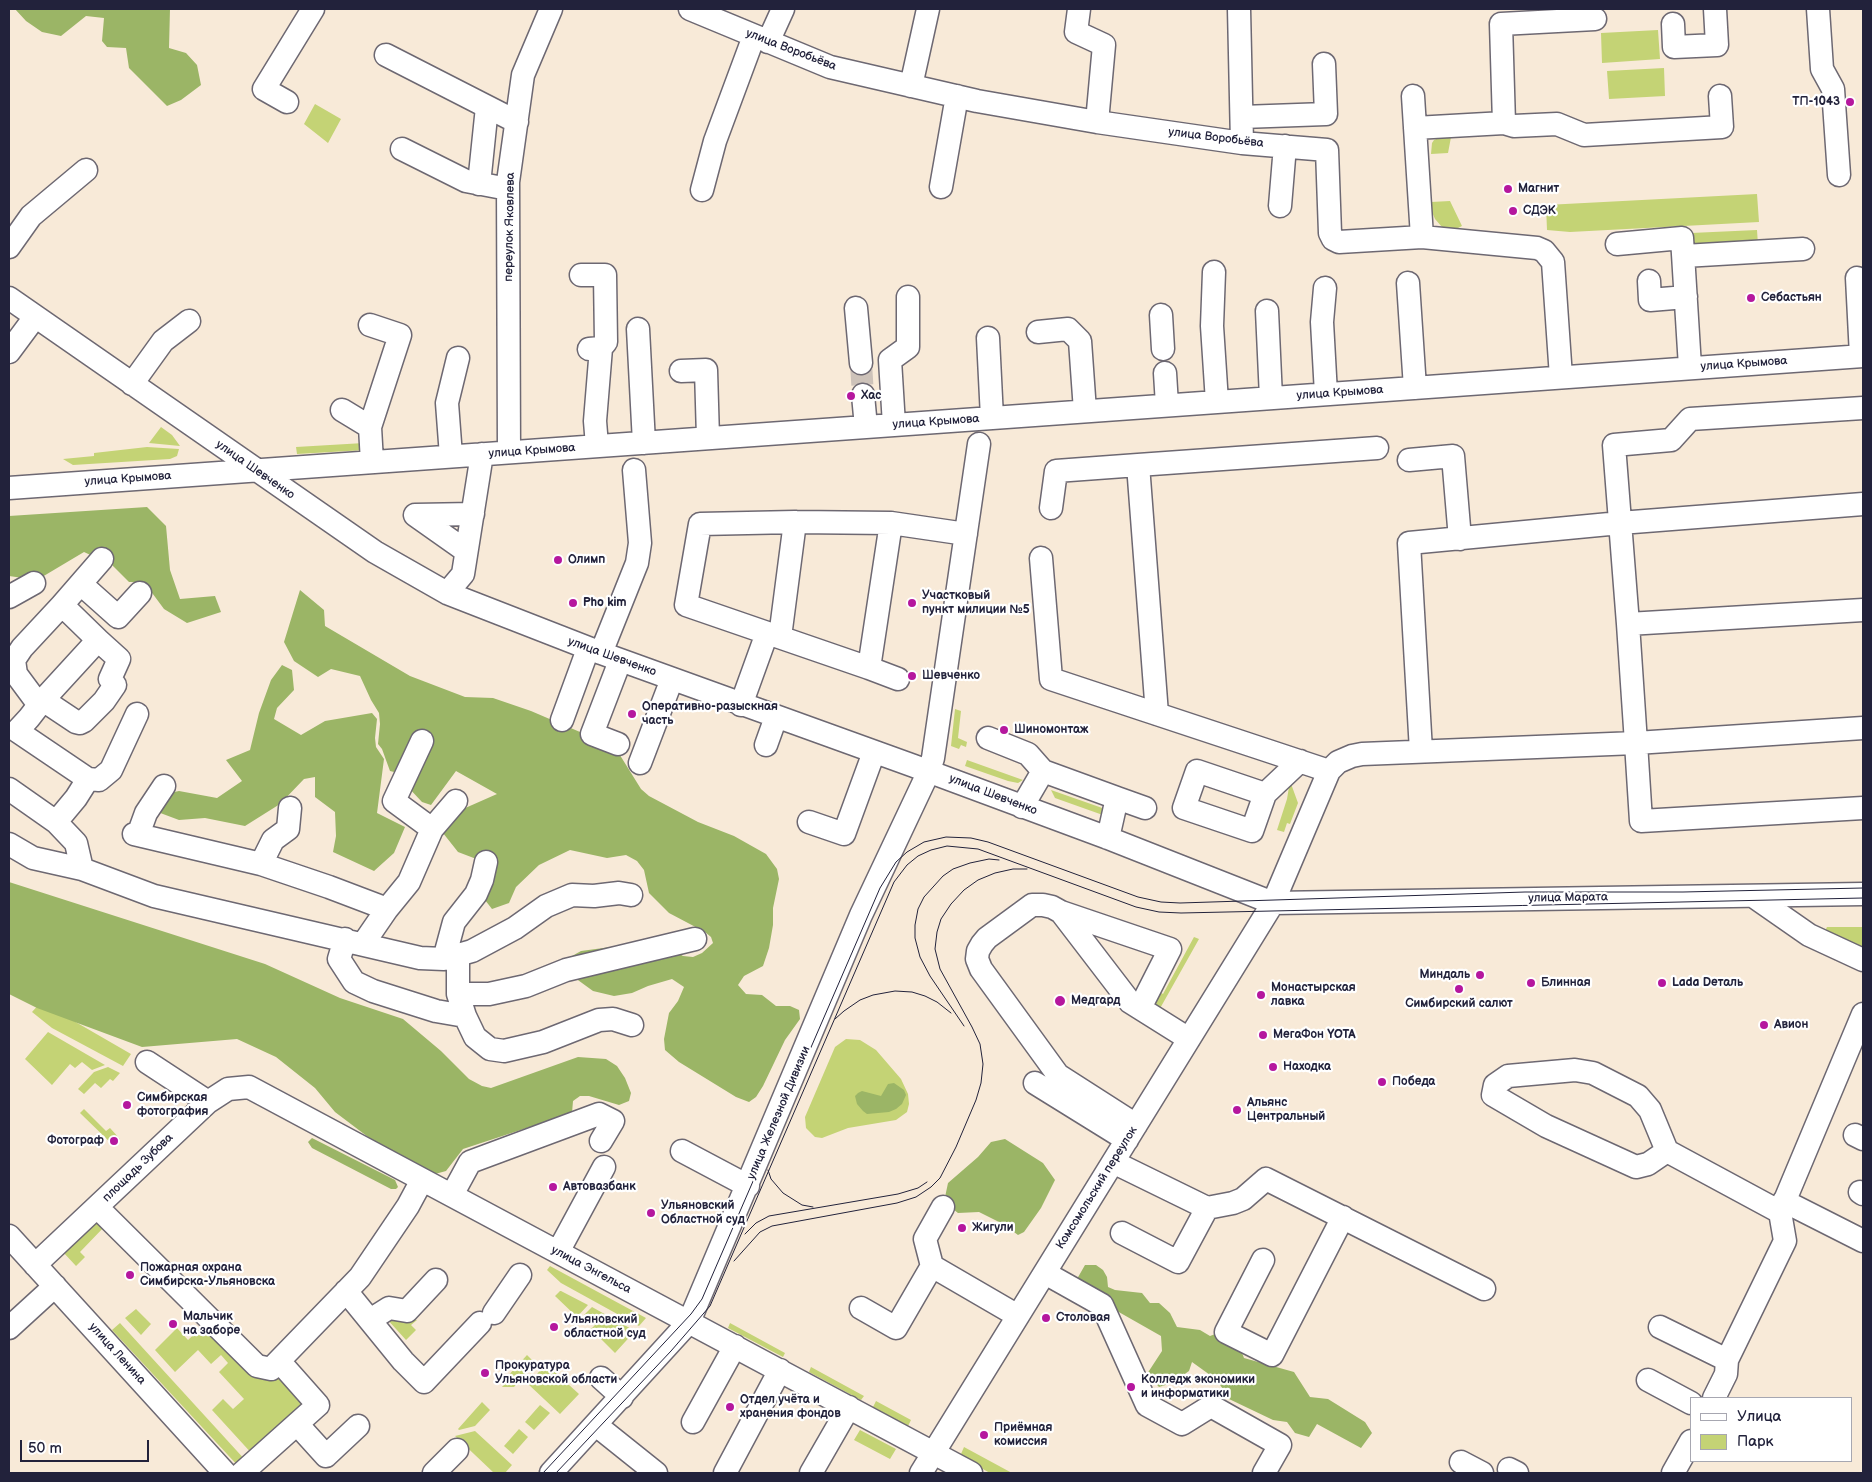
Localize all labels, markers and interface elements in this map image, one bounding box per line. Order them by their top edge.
street label: улица Воробьёва [744,26,838,74]
place label: ТП-1043 [1792,95,1840,109]
marker: ТП-1043 [1844,96,1856,108]
street label: улица Воробьёва [1168,125,1264,151]
street label: переулок Яковлева [502,172,518,282]
place label: Магнит [1518,182,1559,196]
marker: Магнит [1502,183,1514,195]
place label: СДЭК [1523,204,1556,218]
marker: СДЭК [1507,205,1519,217]
place label: Себастьян [1761,291,1822,305]
marker: Себастьян [1745,292,1757,304]
street label: улица Крымова [1700,354,1788,374]
street label: улица Крымова [1296,383,1384,403]
place label: Хас [861,389,881,403]
marker: Хас [845,390,857,402]
street label: улица Крымова [892,412,980,432]
street label: улица Шевченко [213,437,297,503]
street label: улица Крымова [488,441,576,461]
street label: улица Крымова [84,469,172,489]
place label: Олимп [568,553,605,567]
marker: Олимп [552,554,564,566]
place label: Участковый пункт милиции №5 [922,589,1030,617]
place label: Pho kim [583,596,627,610]
marker: Pho kim [567,597,579,609]
marker: Участковый пункт милиции №5 [906,597,918,609]
street label: улица Шевченко [566,634,658,680]
place label: Шевченко [922,669,980,683]
marker: Шевченко [906,670,918,682]
place label: Оперативно-разыскная часть [642,700,778,728]
marker: Оперативно-разыскная часть [626,708,638,720]
place label: Шиномонтаж [1014,723,1088,737]
marker: Шиномонтаж [998,724,1010,736]
street label: улица Шевченко [947,772,1039,818]
street label: улица Марата [1528,890,1608,906]
place label: Миндаль [1419,968,1470,982]
marker: Миндаль [1474,969,1486,981]
place label: Блинная [1541,976,1591,990]
place label: Lada Dеталь [1672,976,1743,990]
marker: Блинная [1525,977,1537,989]
marker: Lada Dеталь [1656,977,1668,989]
place label: Монастырская лавка [1271,981,1356,1009]
marker: Симбирский салют [1453,983,1465,995]
marker: Монастырская лавка [1255,989,1267,1001]
marker: Медгард [1053,994,1067,1008]
place label: Медгард [1071,994,1120,1008]
place label: Симбирский салют [1405,997,1513,1011]
place label: Авион [1774,1018,1808,1032]
marker: Авион [1758,1019,1770,1031]
place label: МегаФон YOTA [1273,1028,1355,1042]
marker: МегаФон YOTA [1257,1029,1269,1041]
street label: улица Железной Дивизии [744,1044,814,1182]
place label: Находка [1283,1060,1331,1074]
marker: Находка [1267,1061,1279,1073]
place label: Победа [1392,1075,1435,1089]
marker: Победа [1376,1076,1388,1088]
place label: Симбирская фотография [137,1091,208,1119]
place label: Альянс Центральный [1247,1096,1325,1124]
marker: Симбирская фотография [121,1099,133,1111]
marker: Альянс Центральный [1231,1104,1243,1116]
street label: Комсомольский переулок [1053,1124,1141,1252]
street label: площадь Зубова [100,1131,176,1205]
place label: Фотограф [47,1134,104,1148]
marker: Фотограф [108,1135,120,1147]
place label: Автовазбанк [563,1180,636,1194]
marker: Автовазбанк [547,1181,559,1193]
place label: Ульяновский Областной суд [661,1199,745,1227]
marker: Ульяновский Областной суд [645,1207,657,1219]
place label: Жигули [972,1221,1013,1235]
marker: Жигули [956,1222,968,1234]
street label: улица Энгельса [549,1243,633,1297]
place label: Пожарная охрана Симбирска-Ульяновска [140,1261,275,1289]
marker: Пожарная охрана Симбирска-Ульяновска [124,1269,136,1281]
place label: Мальчик на заборе [183,1310,240,1338]
place label: Столовая [1056,1311,1110,1325]
marker: Столовая [1040,1312,1052,1324]
place label: Ульяновский областной суд [564,1313,646,1341]
marker: Мальчик на заборе [167,1318,179,1330]
street label: улица Ленина [86,1320,148,1388]
marker: Ульяновский областной суд [548,1321,560,1333]
place label: Прокуратура Ульяновской области [495,1359,617,1387]
marker: Прокуратура Ульяновской области [479,1367,491,1379]
place label: Колледж экономики и информатики [1141,1373,1255,1401]
marker: Колледж экономики и информатики [1125,1381,1137,1393]
place label: Отдел учёта и хранения фондов [740,1393,841,1421]
legend [1690,1397,1852,1462]
marker: Отдел учёта и хранения фондов [724,1401,736,1413]
text: Улица [1737,1407,1781,1426]
place label: Приёмная комиссия [994,1421,1052,1449]
marker: Приёмная комиссия [978,1429,990,1441]
scale bar [22,1430,151,1462]
text: Парк [1737,1432,1774,1451]
text: 50 m [28,1439,62,1458]

